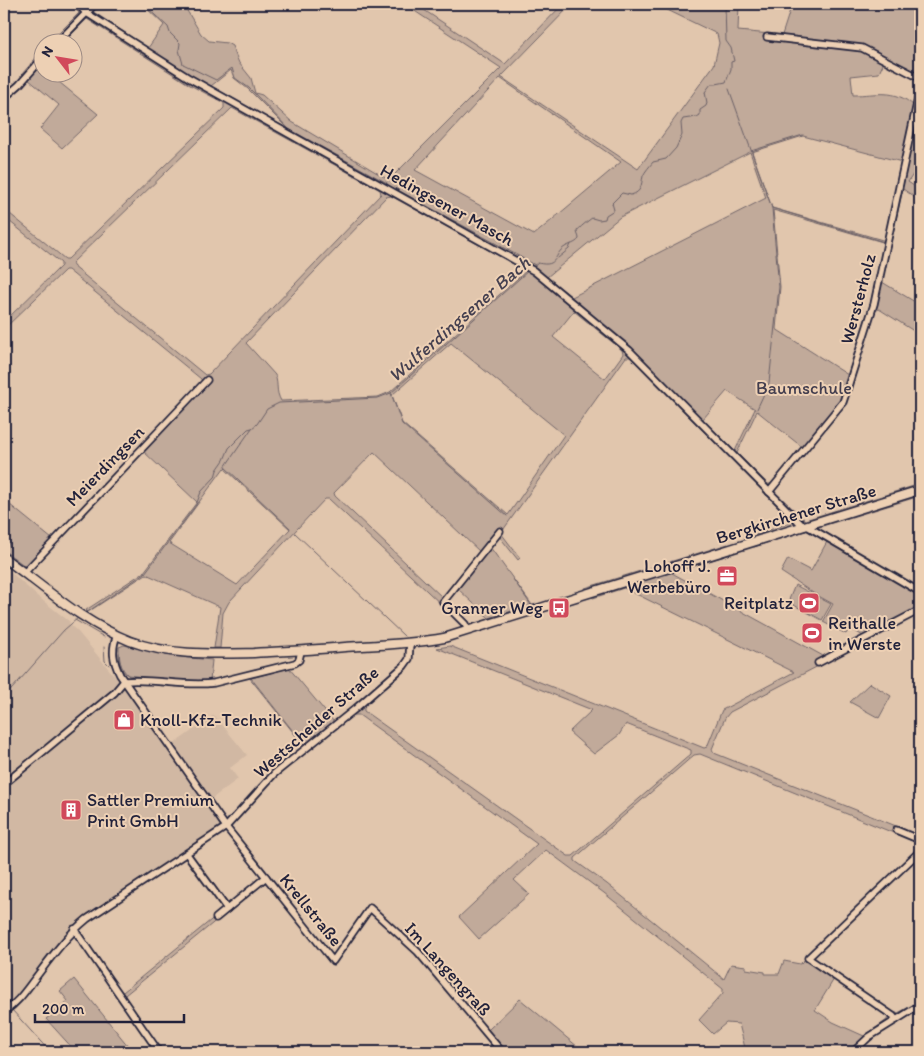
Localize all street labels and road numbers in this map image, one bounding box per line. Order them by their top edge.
street label: Hedingsener Masch [376,159,518,251]
street label: Wersterholz [835,251,881,347]
street label: Meierdingsen [61,421,149,511]
street label: Bergkirchener Straße [713,479,879,549]
street label: Westscheider Straße [249,662,383,782]
street label: Krellstraße [275,869,347,951]
street label: Im Langengraß [400,918,496,1020]

